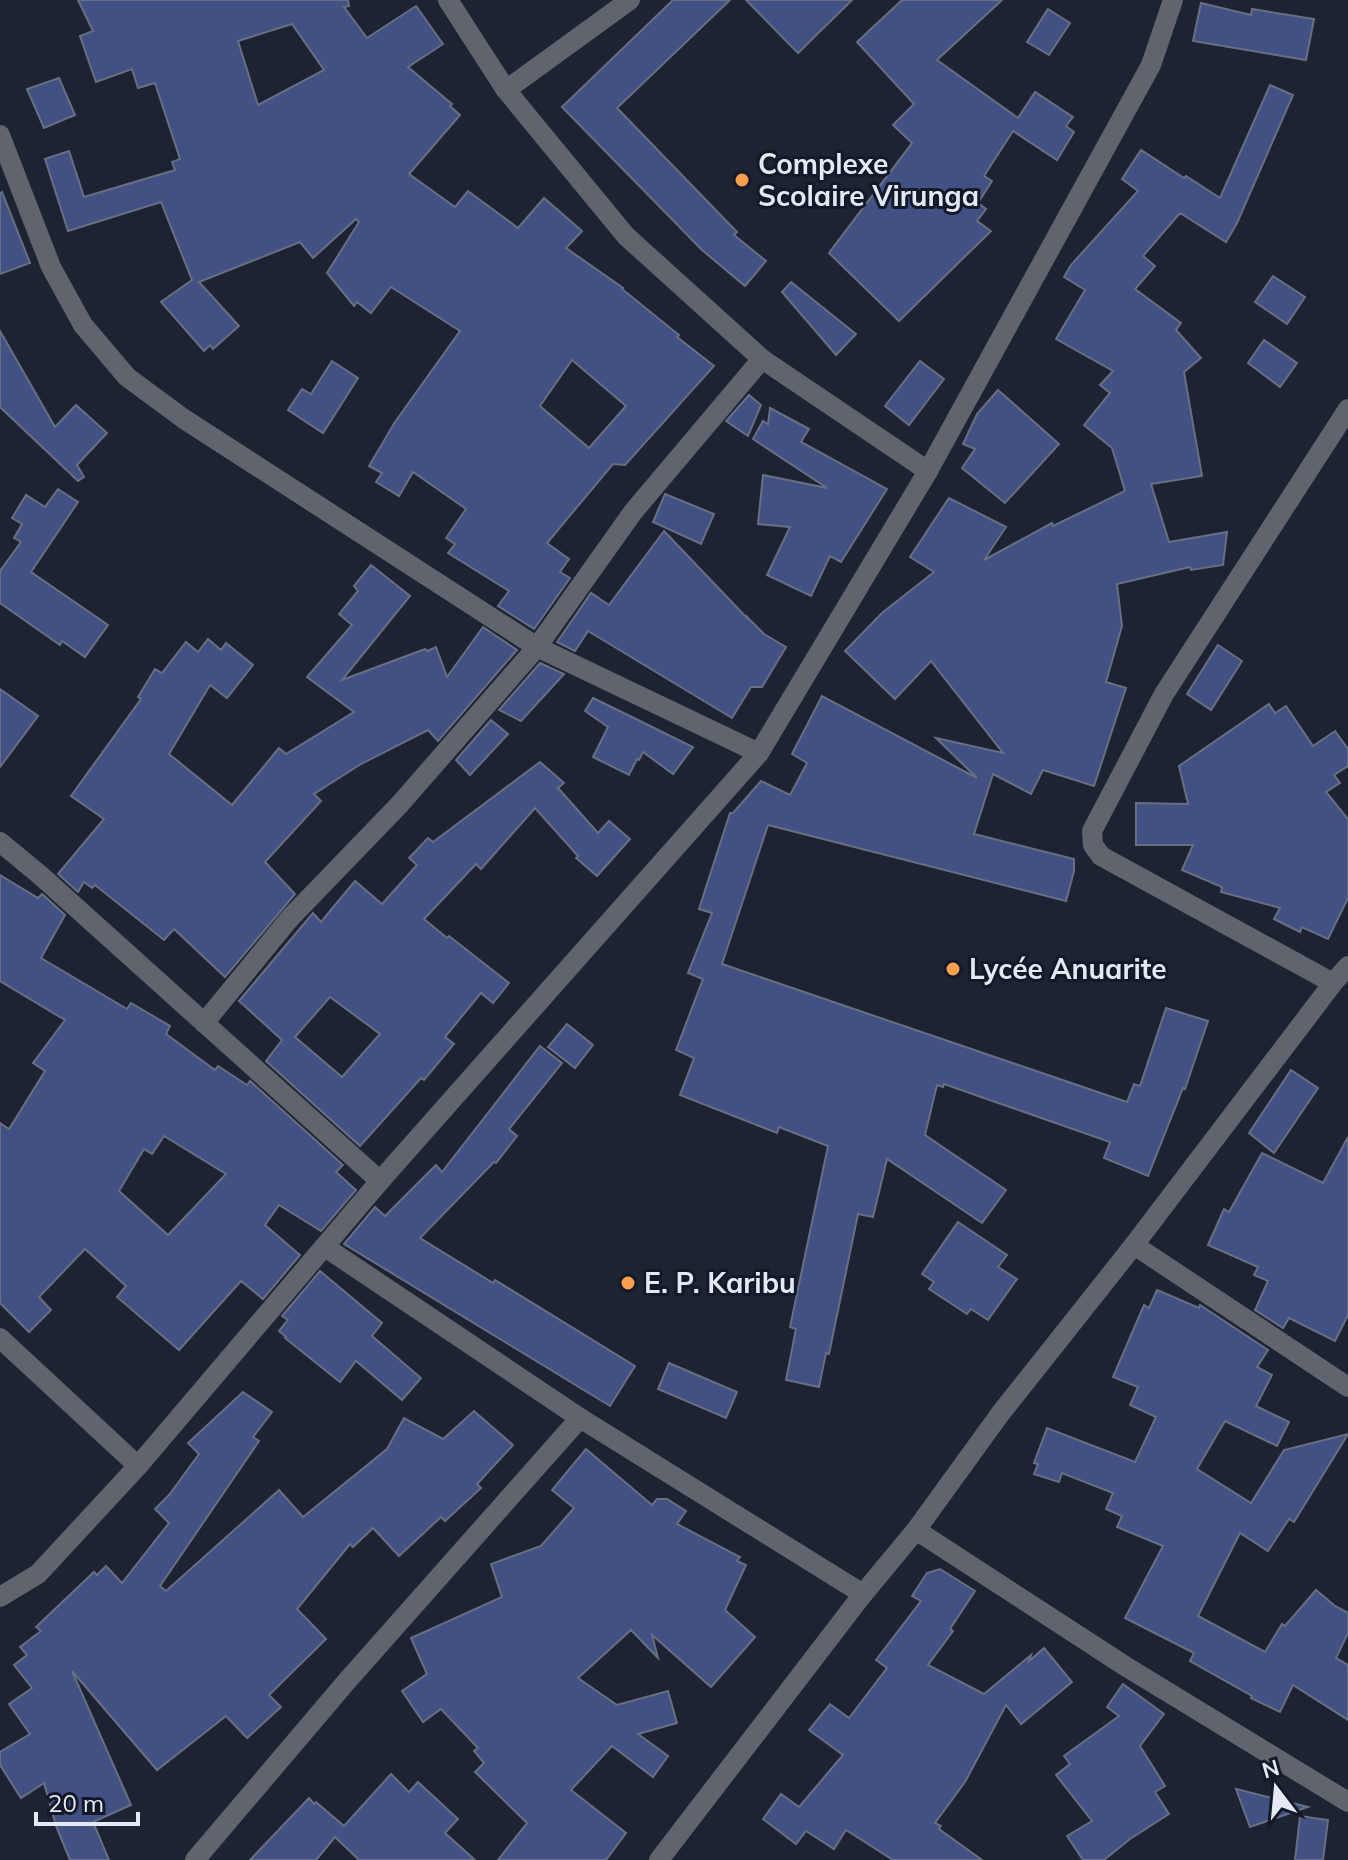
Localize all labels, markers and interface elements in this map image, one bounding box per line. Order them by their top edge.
place label: Complexe Scolaire Virunga [758,146,979,213]
marker: Complexe Scolaire Virunga [733,171,751,189]
place label: Lycée Anuarite [969,951,1167,986]
marker: Lycée Anuarite [944,960,962,978]
place label: E. P. Karibu [644,1265,796,1300]
marker: E. P. Karibu [619,1274,637,1292]
north arrow [1236,1748,1316,1828]
text: N [1259,1753,1282,1785]
scale bar [36,1776,138,1826]
text: 20 m [48,1788,104,1818]

